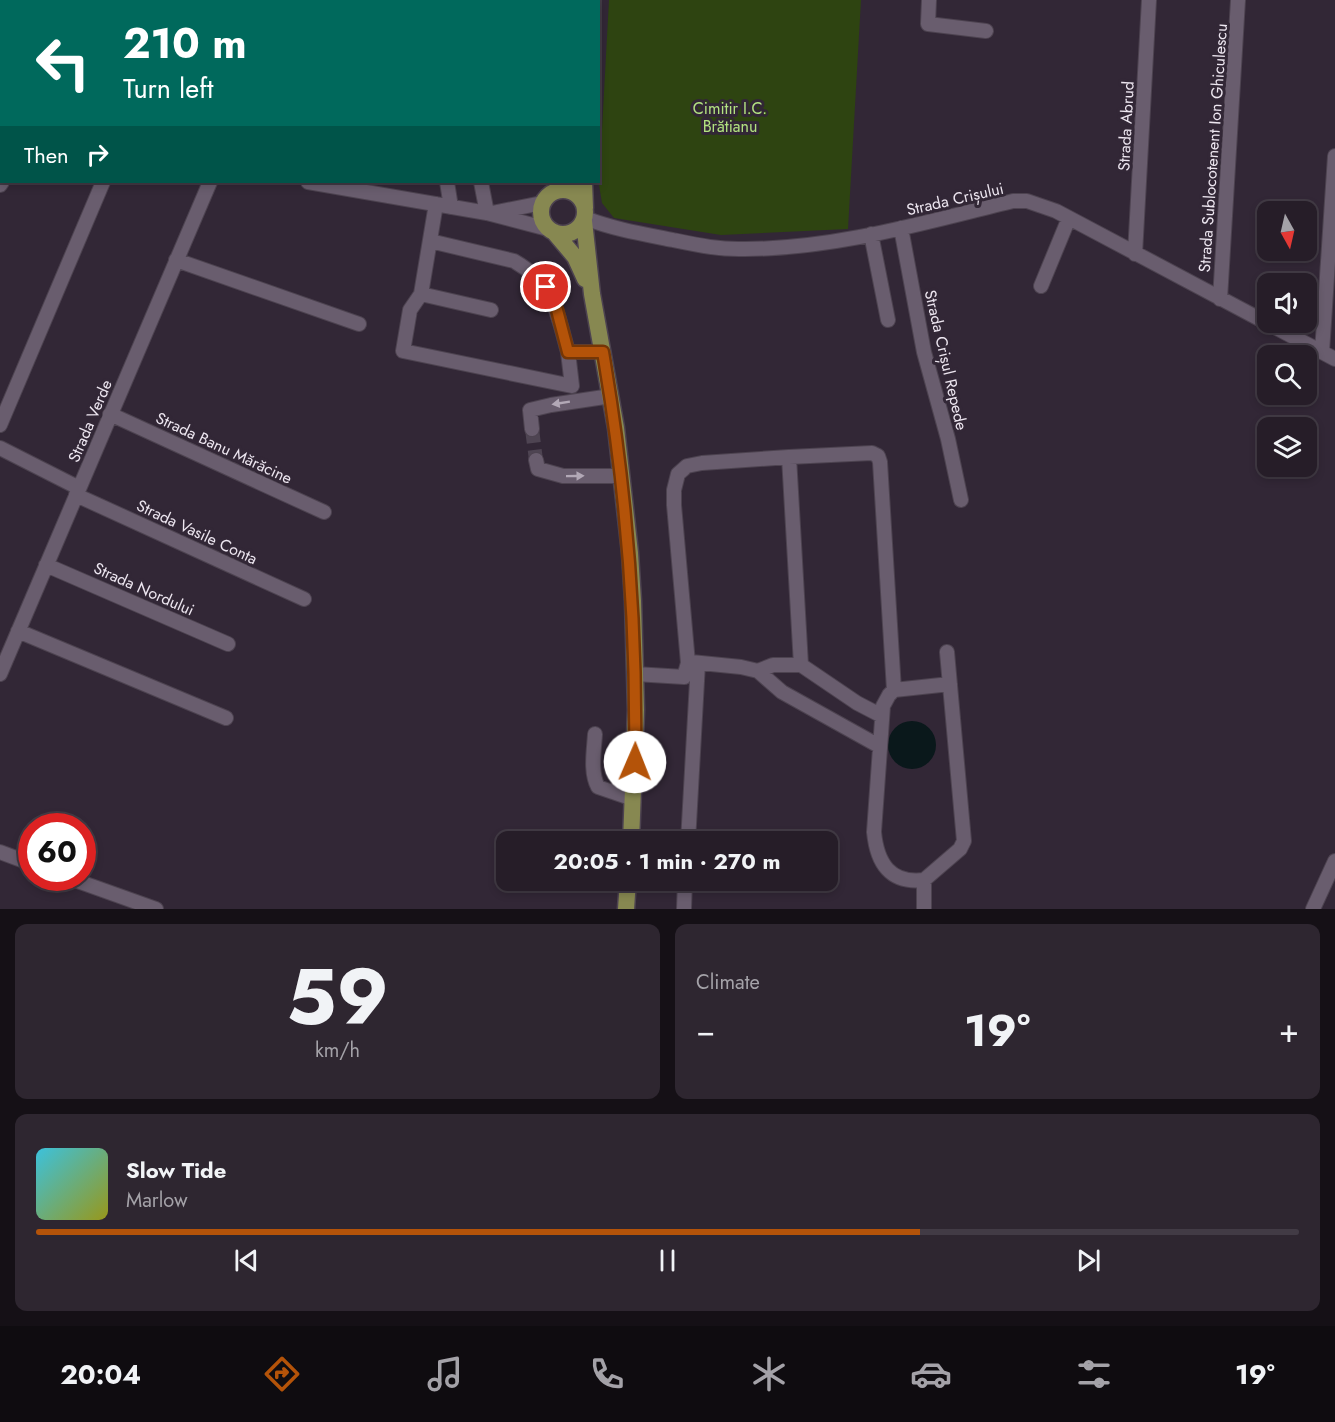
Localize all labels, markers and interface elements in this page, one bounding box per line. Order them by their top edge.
text: 210 m [123,13,247,74]
street label: Strada Sublocotenent Ion Ghiculescu [1193,23,1233,273]
icon: left [24,24,102,102]
text: Turn left [123,69,213,108]
street label: Strada Abrud [1112,80,1140,172]
park label: Cimitir I.C. Brătianu [693,97,767,138]
icon: right [81,138,114,171]
text: Then [24,139,69,171]
street label: Strada Crișului [904,177,1006,221]
north arrow [1257,201,1317,261]
map controls [1257,201,1317,477]
pin [520,261,571,312]
icon: arrive [529,270,562,303]
button: sound [1257,273,1317,333]
street label: Strada Crișul Repede [919,288,973,432]
button: search [1257,345,1317,405]
street label: Strada Verde [62,376,118,466]
one-way arrow [551,399,570,408]
street label: Strada Banu Mărăcine [152,406,296,490]
button: layers [1257,417,1317,477]
one-way arrow [565,471,584,481]
street label: Strada Vasile Conta [133,494,261,570]
street label: Strada Nordului [90,557,198,621]
position arrow [603,730,667,794]
speed limit sign: 60 [18,813,96,891]
text: 20:05 · 1 min · 270 m [554,845,780,877]
text: 59 [286,941,389,1053]
text: Climate [696,968,760,997]
text: 19° [964,998,1030,1063]
text: − [696,1007,715,1054]
text: + [1279,1007,1299,1054]
text: km/h [315,1036,360,1065]
text: Slow Tide [126,1154,226,1186]
text: Marlow [126,1186,188,1215]
icon: previous [230,1244,263,1277]
icon: pause [651,1244,684,1277]
icon: next [1072,1244,1105,1277]
icon: directions [261,1353,303,1395]
icon: music [424,1353,466,1395]
icon: phone [586,1353,628,1395]
icon: climate [748,1353,790,1395]
icon: car [910,1353,952,1395]
icon: filters [1073,1353,1115,1395]
text: 20:04 [60,1355,141,1394]
text: 19° [1235,1355,1275,1394]

